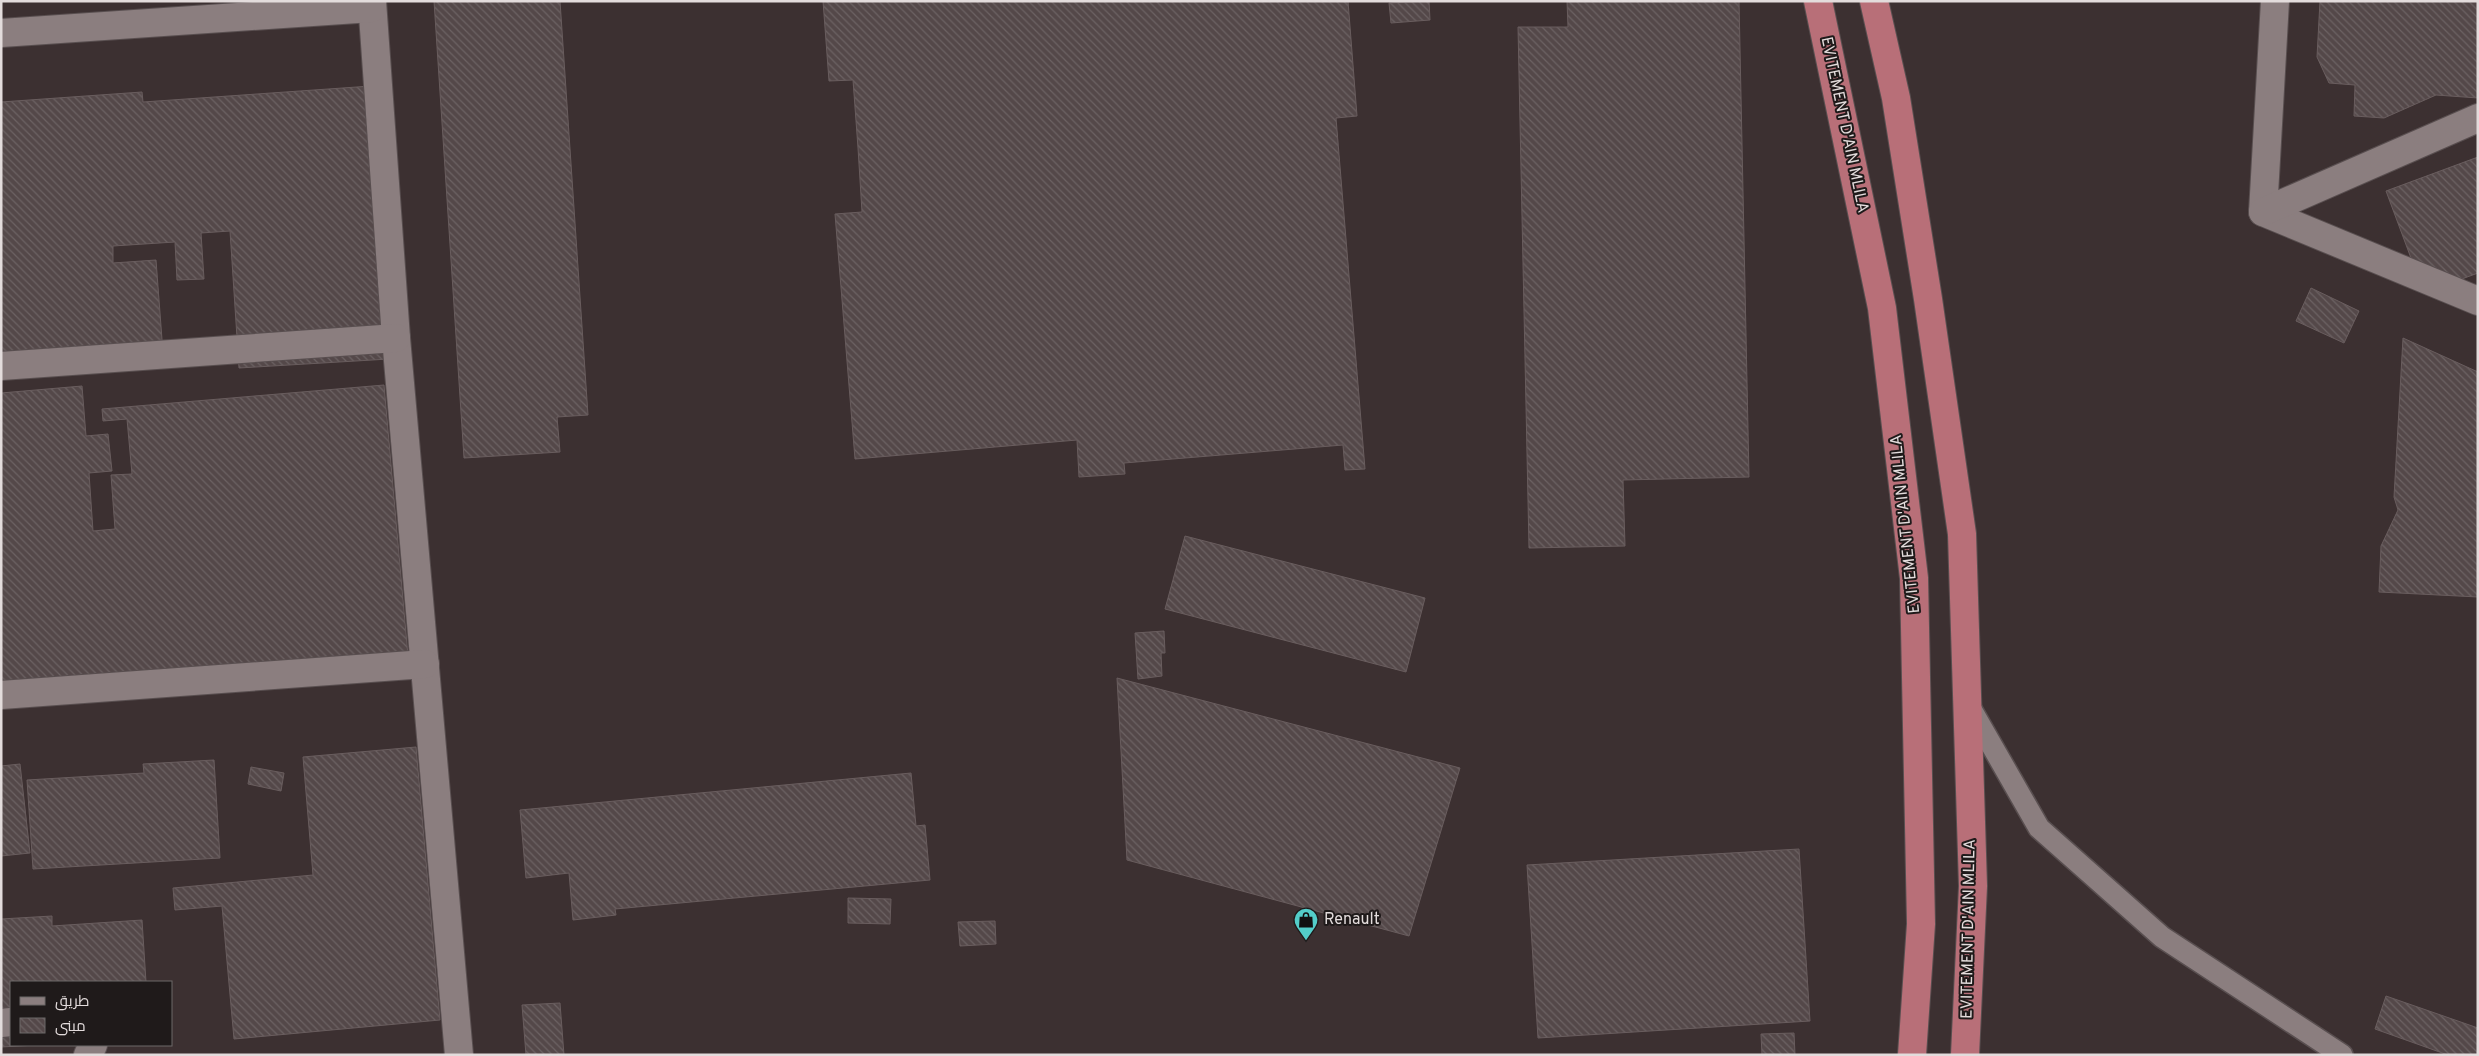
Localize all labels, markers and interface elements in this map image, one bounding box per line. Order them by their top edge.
street label: EVITEMENT D'AIN MLILA [1816,35,1872,215]
street label: EVITEMENT D'AIN MLILA [1887,433,1925,614]
street label: EVITEMENT D'AIN MLILA [1957,839,1981,1019]
shop icon: Renault [1293,907,1319,941]
place label: Renault [1324,910,1380,930]
legend [10,981,172,1046]
text: طريق [55,993,89,1012]
text: مبنى [55,1018,86,1037]

